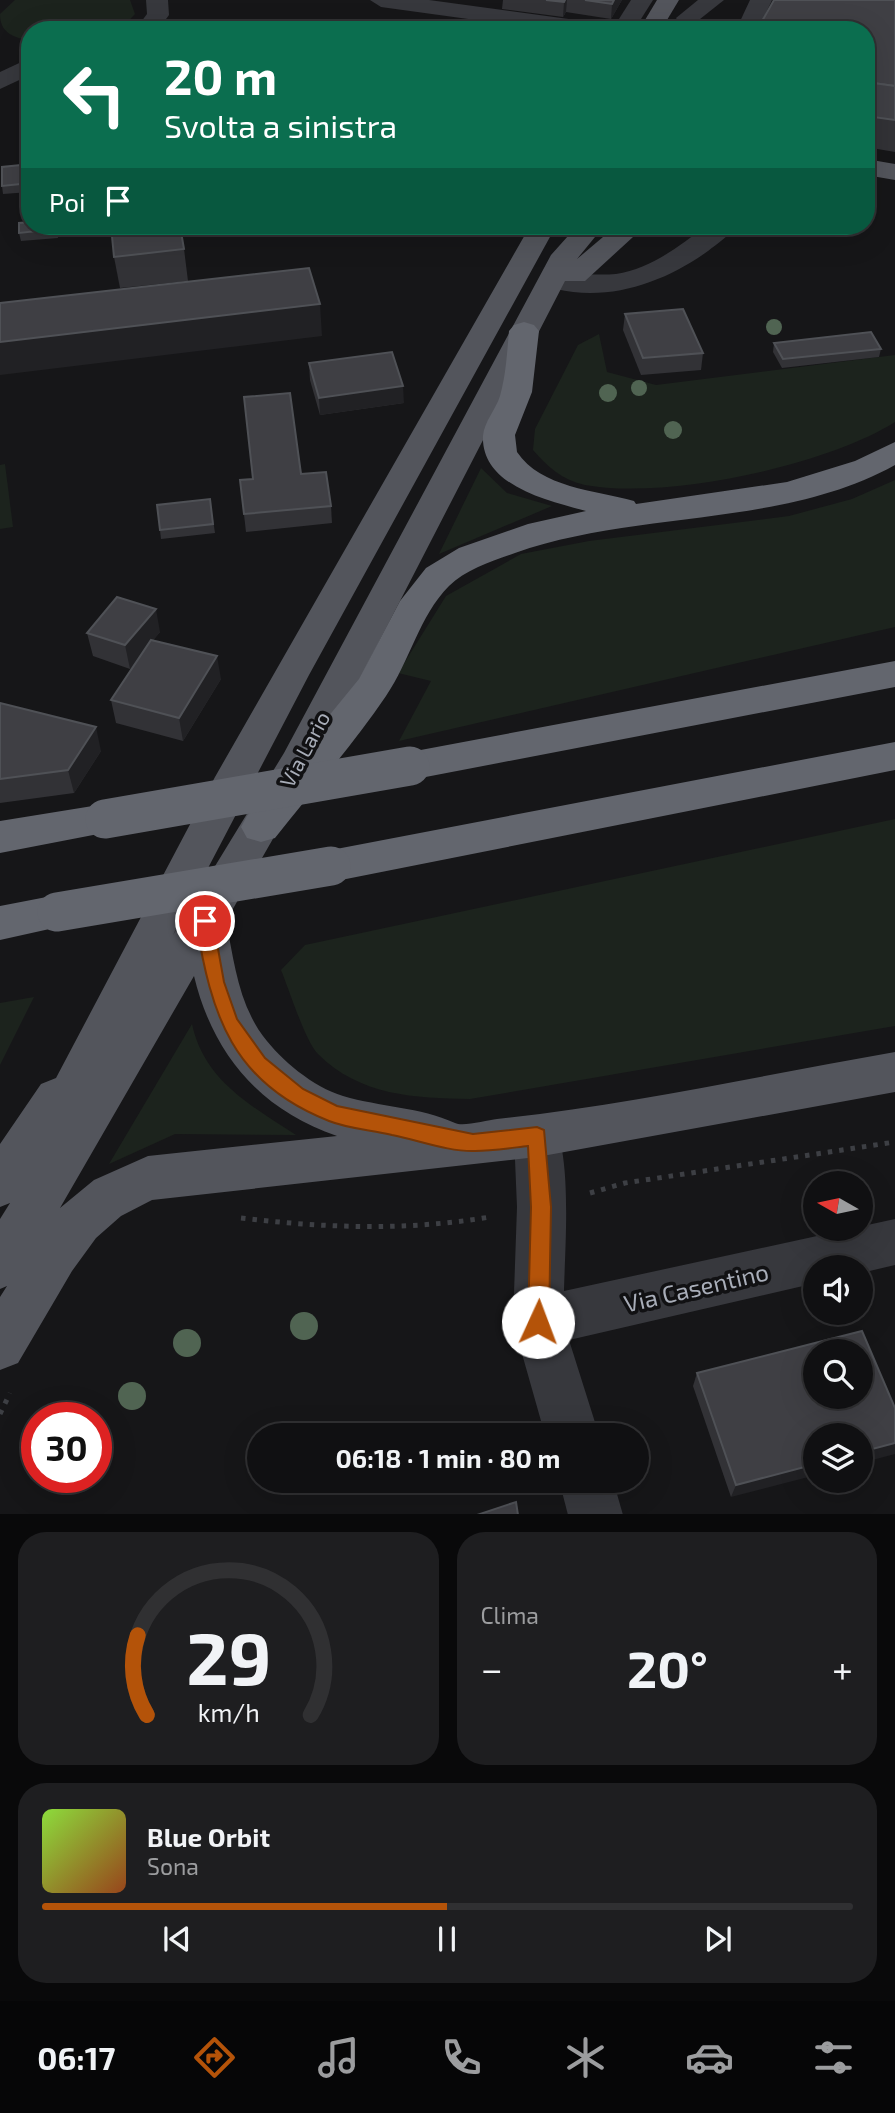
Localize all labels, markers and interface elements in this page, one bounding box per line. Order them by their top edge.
text: 20 m [164,46,277,105]
icon: left [49,49,140,140]
text: Svolta a sinistra [164,106,397,144]
icon: arrive [99,182,137,220]
text: Poi [49,186,85,217]
street label: Via Lario [274,707,334,791]
pin [175,891,235,951]
icon: arrive [186,902,224,940]
north arrow [803,1171,873,1241]
map controls [803,1171,873,1493]
button: sound [803,1255,873,1325]
street label: Via Casentino [621,1256,771,1318]
position arrow [501,1285,575,1359]
button: search [803,1339,873,1409]
speed limit sign: 30 [21,1402,112,1493]
button: layers [803,1423,873,1493]
text: 06:18 · 1 min · 80 m [335,1442,561,1473]
text: Clima [481,1601,539,1629]
text: 29 [186,1612,271,1700]
text: 20° [627,1636,708,1698]
text: − [481,1645,503,1691]
text: + [832,1645,853,1691]
text: km/h [197,1696,259,1726]
text: Blue Orbit [147,1821,270,1852]
text: Sona [147,1852,199,1880]
icon: previous [158,1920,196,1958]
icon: pause [428,1920,466,1958]
icon: next [699,1920,737,1958]
icon: directions [190,2033,239,2082]
icon: music [314,2033,363,2082]
icon: phone [437,2033,486,2082]
icon: climate [561,2033,610,2082]
icon: car [685,2033,734,2082]
icon: filters [809,2033,858,2082]
text: 06:17 [37,2038,115,2076]

